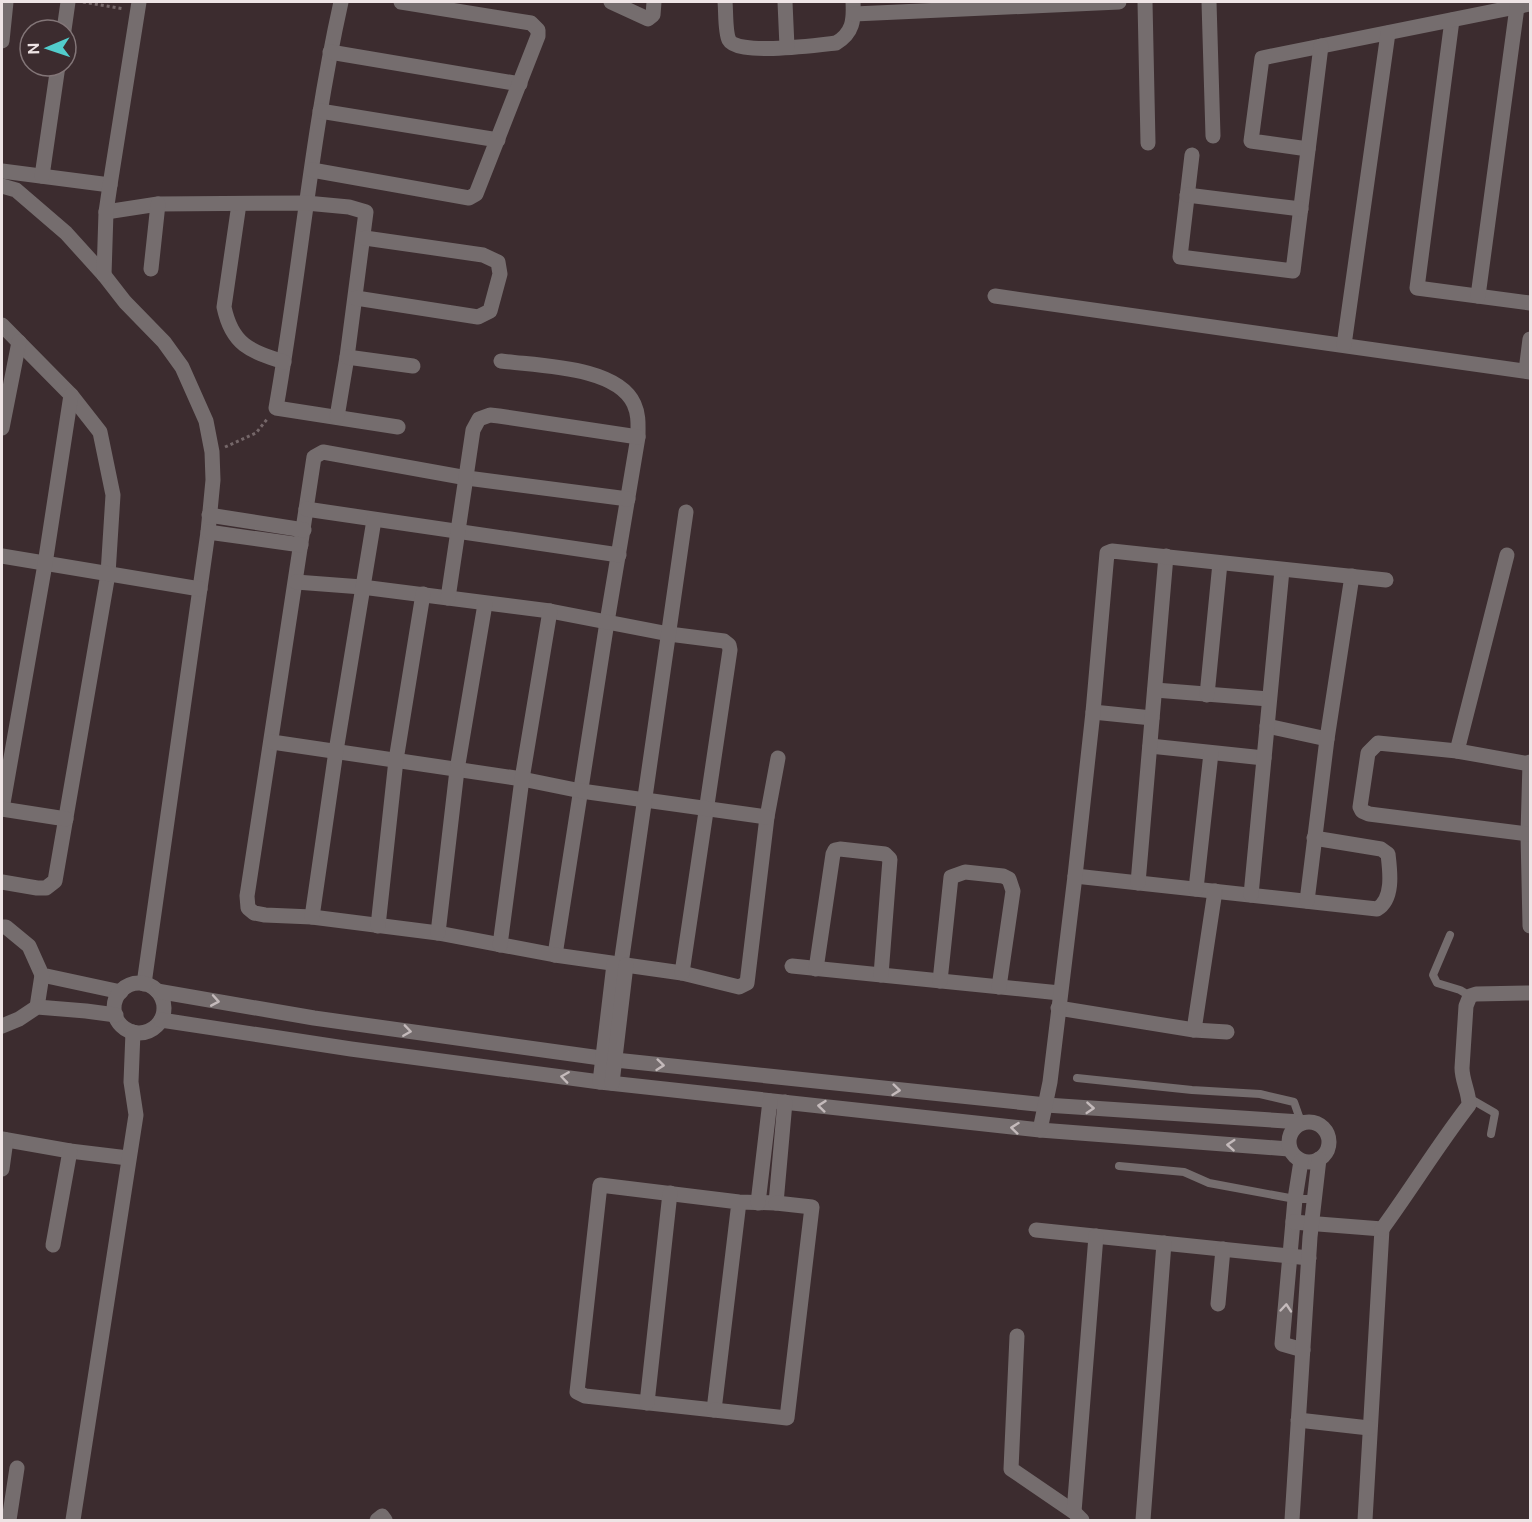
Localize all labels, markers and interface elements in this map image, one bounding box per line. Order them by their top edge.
north arrow [18,18,78,78]
text: N [23,42,44,55]
one-way arrow [209,994,219,1007]
one-way arrow [403,1024,412,1036]
one-way arrow [655,1058,665,1070]
one-way arrow [561,1072,570,1084]
one-way arrow [891,1083,900,1095]
one-way arrow [817,1100,826,1113]
one-way arrow [1085,1102,1094,1115]
one-way arrow [1011,1122,1020,1135]
one-way arrow [1226,1138,1235,1151]
one-way arrow [1279,1303,1292,1312]

